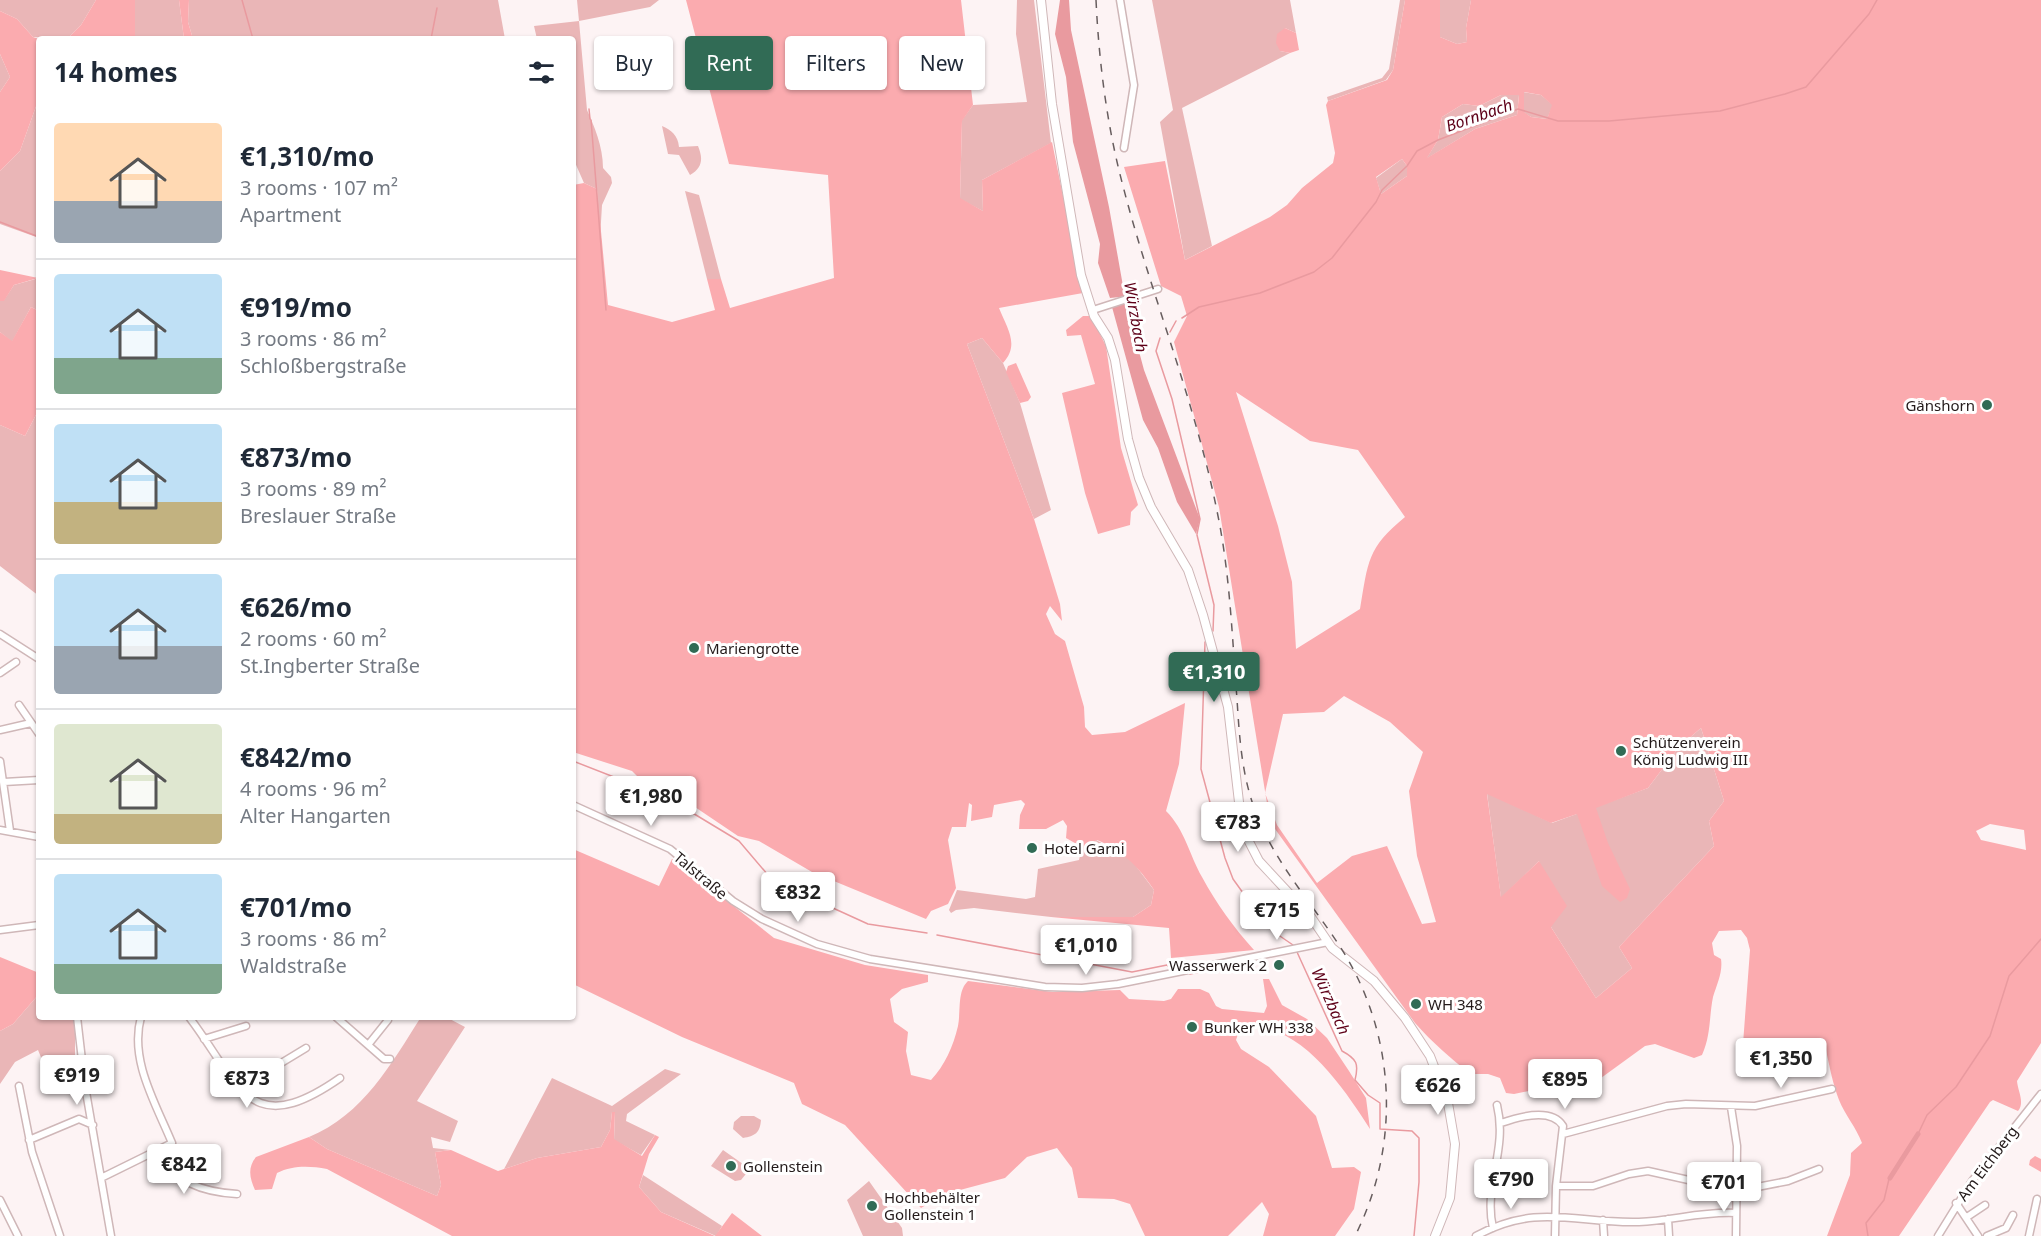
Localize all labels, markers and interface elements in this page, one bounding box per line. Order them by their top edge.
chip: Buy [594,36,673,90]
chip: Rent [685,36,773,90]
chip: Filters [785,36,887,90]
chip: New [899,36,985,90]
text: 14 homes [54,54,178,90]
icon: filters [525,56,558,89]
water label: Bornbach [1443,93,1515,137]
text: €1,310/mo [240,138,374,174]
icon: home [102,147,174,219]
text: 3 rooms · 107 m² [240,174,398,201]
text: Apartment [240,201,341,228]
water label: Würzbach [1119,280,1153,354]
text: €919/mo [240,289,352,325]
icon: home [102,298,174,370]
text: 3 rooms · 86 m² [240,325,387,352]
text: Schloßbergstraße [240,352,407,379]
place label: Gänshorn [1905,395,1975,415]
marker: Gänshorn [1980,398,1994,412]
text: €873/mo [240,439,352,475]
icon: home [102,448,174,520]
text: 3 rooms · 89 m² [240,475,387,502]
text: Breslauer Straße [240,502,396,529]
text: €626/mo [240,589,352,625]
icon: home [102,598,174,670]
text: 2 rooms · 60 m² [240,625,387,652]
place label: Mariengrotte [706,638,799,658]
marker: Mariengrotte [687,641,701,655]
text: St.Ingberter Straße [240,652,420,679]
pin: €1,310 [1165,652,1263,703]
text: €1,310 [1183,658,1245,685]
place label: Schützenverein König Ludwig III [1633,732,1748,769]
text: €842/mo [240,739,352,775]
marker: Schützenverein König Ludwig III [1614,744,1628,758]
icon: home [102,748,174,820]
text: 4 rooms · 96 m² [240,775,387,802]
pin: €1,980 [602,776,700,827]
text: €1,980 [620,782,682,809]
text: Alter Hangarten [240,802,391,829]
pin: €783 [1202,802,1274,853]
text: €783 [1215,808,1261,835]
place label: Hotel Garni [1044,838,1125,858]
marker: Hotel Garni [1025,841,1039,855]
street label: Talstraße [670,847,732,903]
pin: €832 [762,872,834,923]
text: €832 [775,878,821,905]
text: €701/mo [240,889,352,925]
pin: €715 [1241,890,1313,941]
text: €715 [1254,896,1300,923]
icon: home [102,898,174,970]
text: 3 rooms · 86 m² [240,925,387,952]
pin: €1,010 [1037,925,1135,976]
text: €1,010 [1055,931,1117,958]
text: Waldstraße [240,952,347,979]
place label: Wasserwerk 2 [1169,955,1267,975]
marker: Wasserwerk 2 [1272,958,1286,972]
water label: Würzbach [1306,964,1356,1038]
place label: WH 348 [1428,994,1483,1014]
marker: WH 348 [1409,997,1423,1011]
place label: Bunker WH 338 [1204,1017,1314,1037]
marker: Bunker WH 338 [1185,1020,1199,1034]
pin: €1,350 [1732,1038,1830,1089]
text: €1,350 [1750,1044,1812,1071]
pin: €919 [41,1055,113,1106]
pin: €873 [211,1058,283,1109]
pin: €895 [1529,1059,1601,1110]
text: €919 [54,1061,100,1088]
text: €873 [224,1064,270,1091]
pin: €626 [1402,1065,1474,1116]
text: €895 [1542,1065,1588,1092]
text: €626 [1415,1071,1461,1098]
street label: Am Eichberg [1952,1121,2022,1205]
pin: €842 [148,1144,220,1195]
text: €842 [161,1150,207,1177]
place label: Gollenstein [743,1156,823,1176]
marker: Gollenstein [724,1159,738,1173]
pin: €790 [1475,1159,1547,1210]
pin: €701 [1688,1162,1760,1213]
text: €790 [1488,1165,1534,1192]
text: €701 [1701,1168,1747,1195]
place label: Hochbehälter Gollenstein 1 [884,1187,980,1224]
marker: Hochbehälter Gollenstein 1 [865,1199,879,1213]

